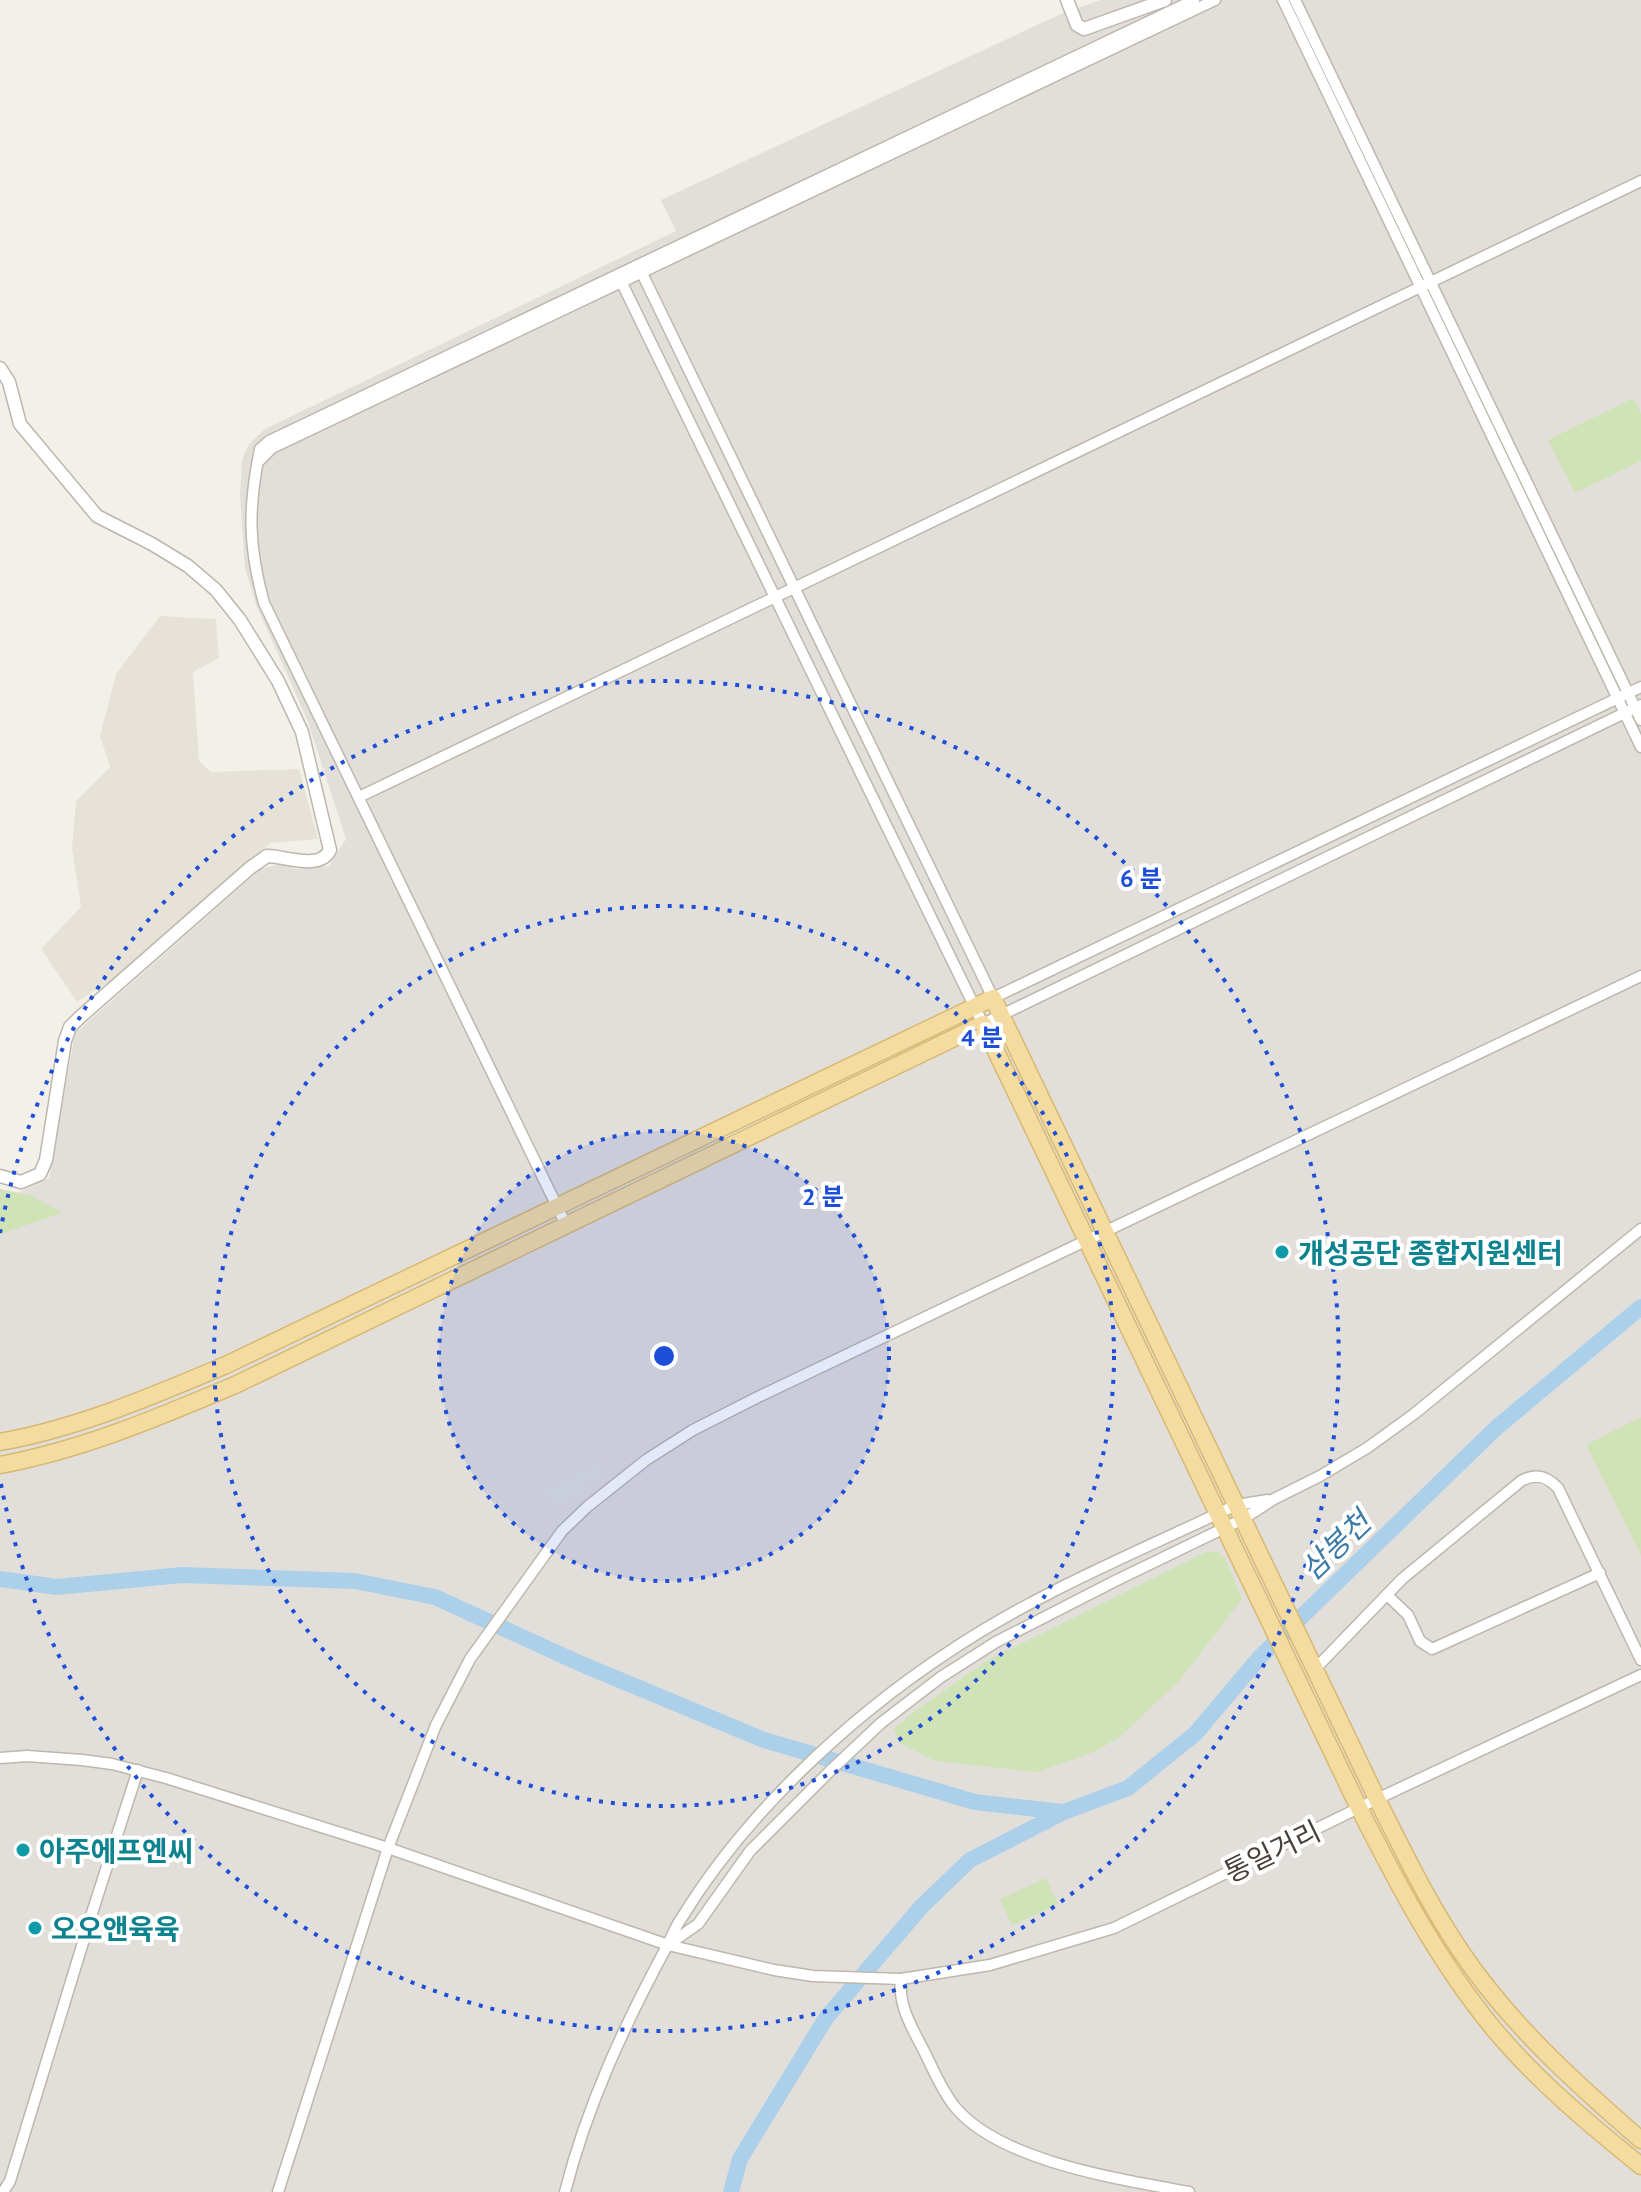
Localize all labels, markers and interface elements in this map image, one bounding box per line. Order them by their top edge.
text: 6 분 [1120,863,1162,894]
text: 4 분 [961,1022,1003,1053]
text: 2 분 [802,1181,844,1212]
place label: 개성공단 종합지원센터 [1298,1234,1563,1271]
marker: 개성공단 종합지원센터 [1273,1243,1291,1261]
centre of rings [650,1342,678,1370]
water label: 삼봉천 [1292,1500,1381,1588]
street label: 통일거리 [1218,1812,1326,1890]
place label: 아주에프엔씨 [39,1832,194,1869]
marker: 아주에프엔씨 [14,1841,32,1859]
place label: 오오앤육육 [51,1910,180,1947]
marker: 오오앤육육 [26,1919,44,1937]

